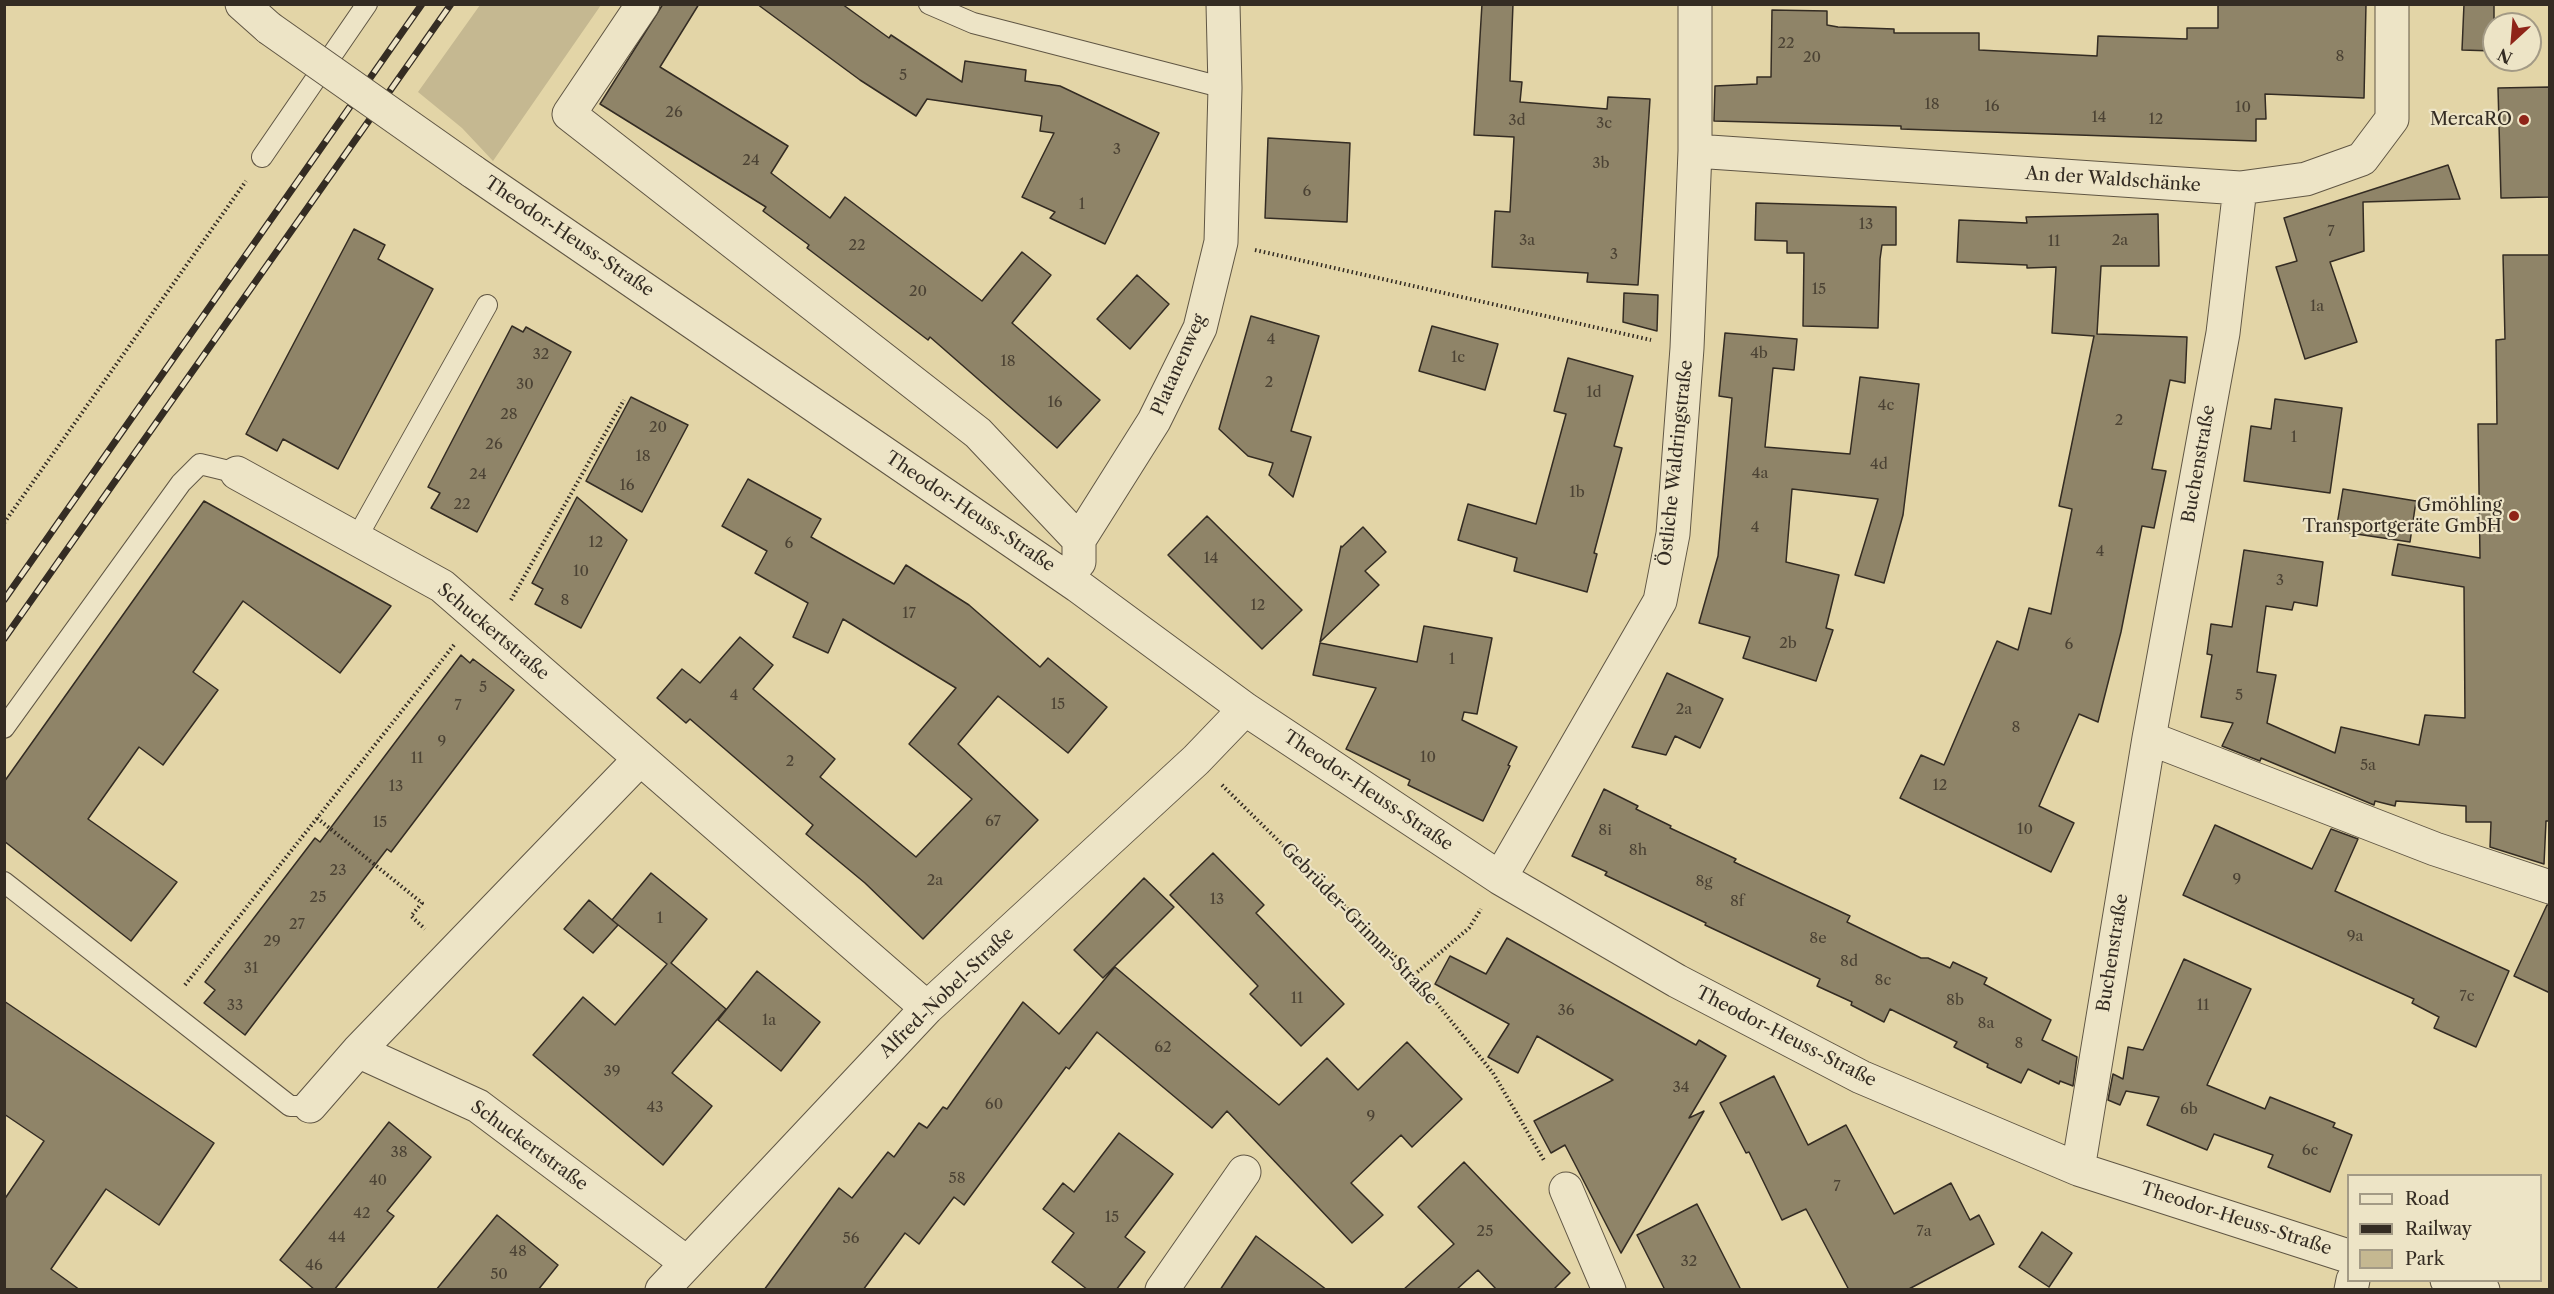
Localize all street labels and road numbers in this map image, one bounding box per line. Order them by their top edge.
street label: An der Waldschänke [2025,163,2201,197]
street label: Theodor-Heuss-Straße [480,172,658,302]
street label: Platanenweg [1147,311,1211,419]
street label: Östliche Waldringstraße [1654,359,1698,567]
street label: Buchenstraße [2178,403,2220,525]
street label: Theodor-Heuss-Straße [881,447,1059,577]
street label: Schuckertstraße [433,579,553,685]
street label: Theodor-Heuss-Straße [1279,726,1457,856]
street label: Gebrüder-Grimm-Straße [1276,839,1442,1009]
street label: Buchenstraße [2093,892,2133,1014]
street label: Alfred-Nobel-Straße [875,923,1019,1063]
street label: Theodor-Heuss-Straße [1692,982,1880,1092]
street label: Schuckertstraße [466,1096,592,1196]
street label: Theodor-Heuss-Straße [2138,1178,2334,1260]

